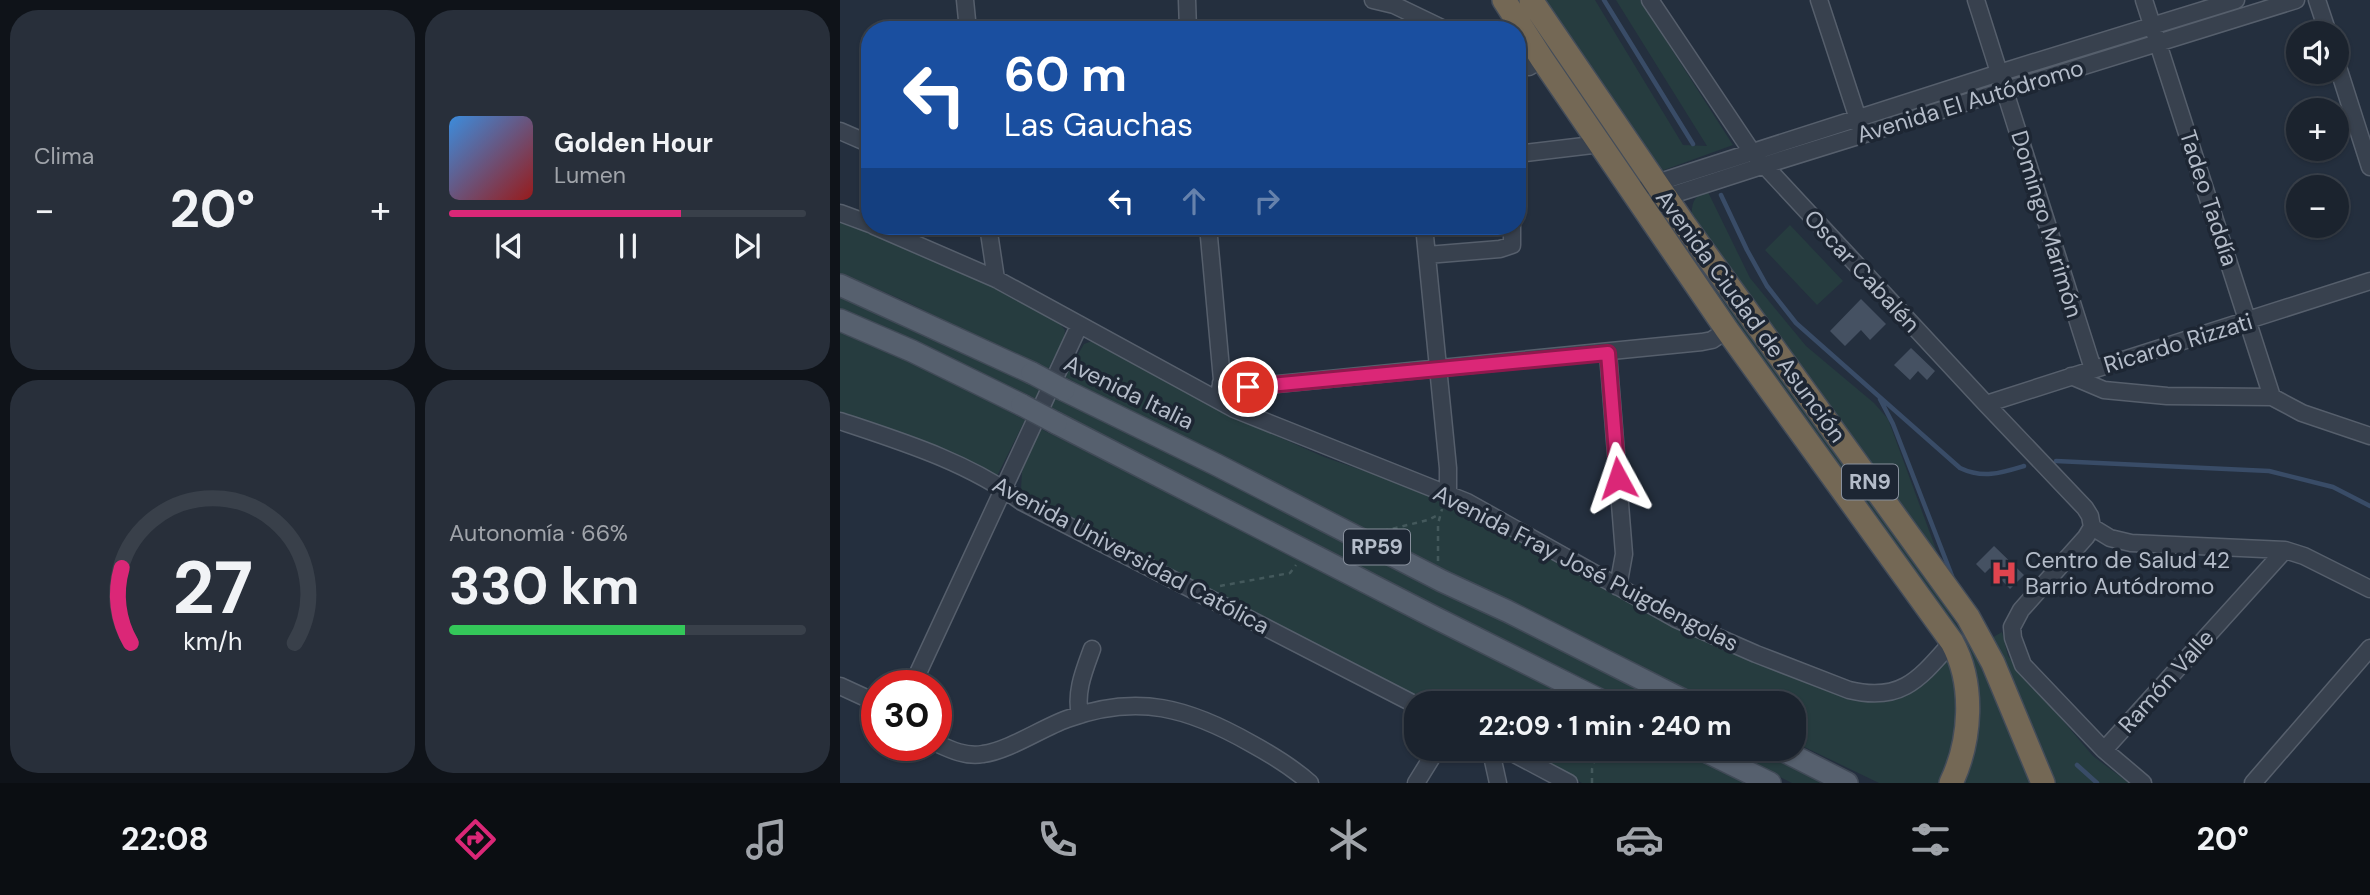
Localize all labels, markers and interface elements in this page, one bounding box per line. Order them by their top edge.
map controls [2286,21,2349,238]
button: sound [2286,21,2349,84]
text: 60 m [1004,42,1127,106]
icon: left [889,49,980,140]
street label: Avenida El Autódromo [1853,52,2087,150]
button: + [2286,98,2349,161]
text: Las Gauchas [1004,104,1193,146]
text: Golden Hour [554,126,713,160]
street label: Tadeo Taddía [2173,126,2245,270]
street label: Domingo Marimón [2004,127,2090,321]
text: Clima [34,141,94,171]
text: Lumen [554,160,626,190]
text: 20° [170,175,255,243]
button: − [2286,175,2349,238]
icon: left [1102,182,1140,220]
icon: ahead [1175,182,1213,220]
icon: right [1248,182,1286,220]
street label: Avenida Ciudad de Asunción [1649,184,1853,448]
text: − [34,185,55,235]
text: + [370,185,391,235]
street label: Oscar Cabalén [1798,203,1926,339]
icon: previous [490,227,528,265]
icon: pause [609,227,647,265]
icon: next [728,227,766,265]
street label: Ricardo Rizzati [2100,306,2256,380]
street label: Avenida Italia [1059,348,1199,436]
pin [1218,357,1278,417]
icon: arrive [1229,368,1267,406]
position arrow [1581,441,1655,515]
road number: RN9 [1842,464,1898,500]
street label: Avenida Universidad Católica [987,469,1275,641]
street label: Avenida Fray José Puigdengolas [1428,478,1744,658]
text: Autonomía · 66% [449,518,628,548]
road number: RP59 [1344,530,1410,564]
text: 27 [172,541,253,636]
place label: Centro de Salud 42 Barrio Autódromo [2025,545,2230,601]
text: 330 km [449,552,640,620]
hospital icon: Centro de Salud 42 Barrio Autódromo [1989,558,2019,588]
street label: Ramón Valle [2112,623,2220,739]
text: km/h [183,624,242,657]
speed limit sign: 30 [861,670,952,761]
text: 22:09 · 1 min · 240 m [1479,709,1731,743]
icon: directions [451,815,500,864]
icon: music [742,815,791,864]
icon: phone [1033,815,1082,864]
icon: climate [1324,815,1373,864]
icon: car [1615,815,1664,864]
icon: filters [1906,815,1955,864]
text: 22:08 [121,818,209,860]
text: 20° [2196,818,2249,860]

